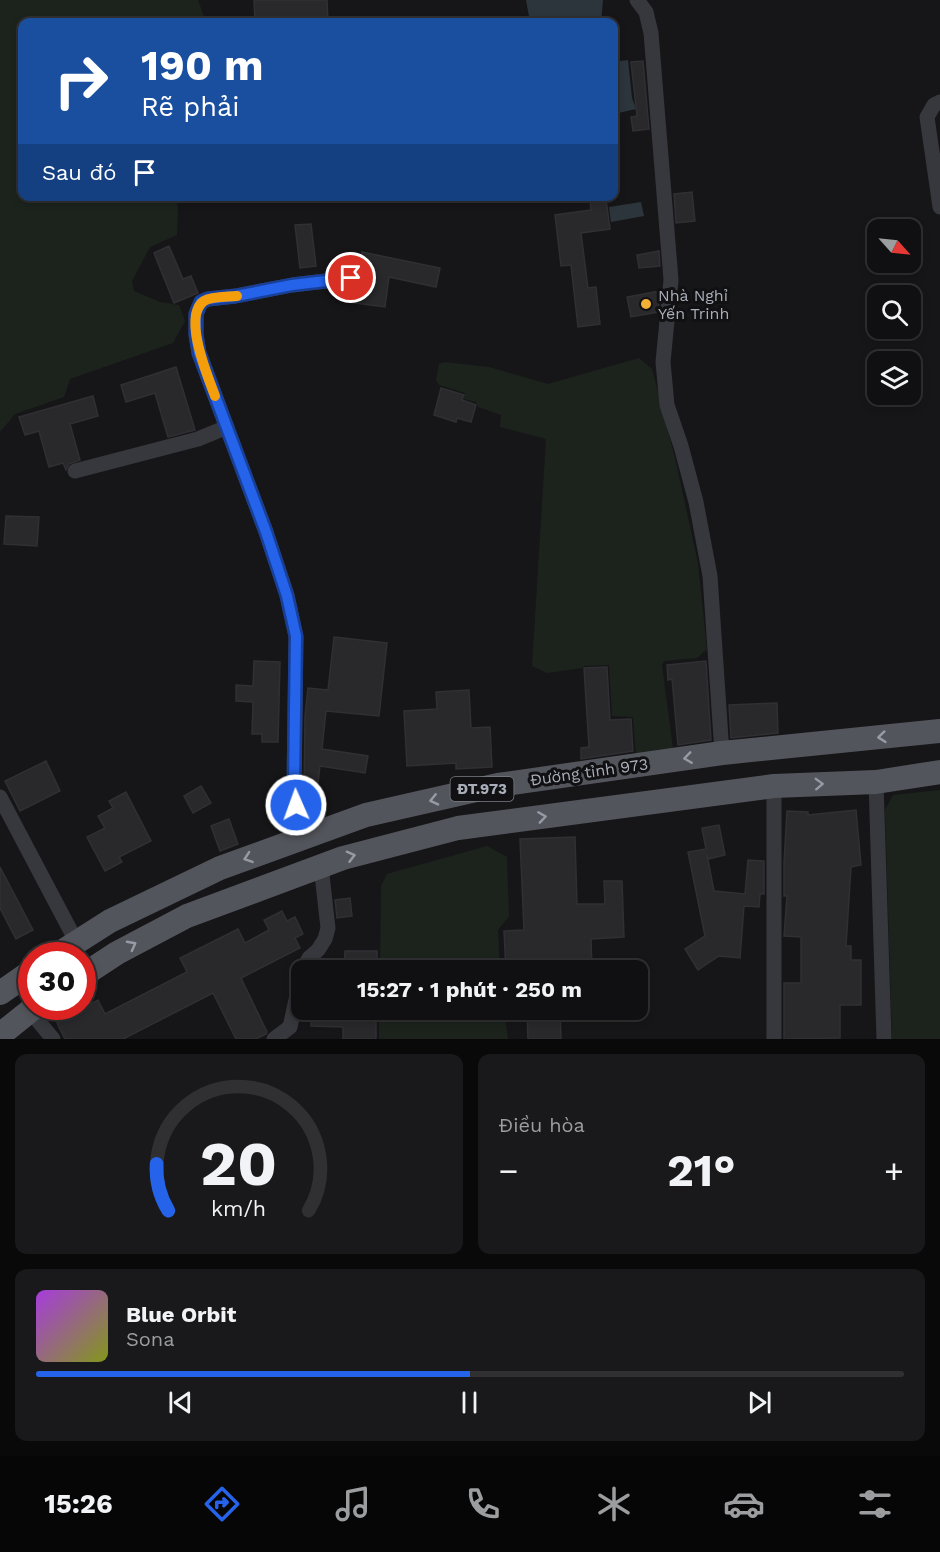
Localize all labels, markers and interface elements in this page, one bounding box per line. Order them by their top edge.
text: 190 m [141,41,264,90]
icon: right [42,42,120,120]
text: Rẽ phải [141,91,239,123]
icon: arrive [128,156,161,189]
text: Sau đó [42,160,116,185]
north arrow [867,219,921,273]
map controls [867,219,921,405]
pin [325,252,376,303]
icon: arrive [334,261,367,294]
button: search [867,285,921,339]
place label: Nhà Nghỉ Yến Trinh [658,286,729,323]
marker: Nhà Nghỉ Yến Trinh [639,297,653,311]
button: layers [867,351,921,405]
one-way arrow [877,730,886,743]
one-way arrow [683,751,693,763]
street label: Đường tỉnh 973 [529,754,649,790]
position arrow [264,773,328,837]
road number: ĐT.973 [450,777,514,801]
one-way arrow [814,778,823,790]
one-way arrow [429,793,439,806]
one-way arrow [537,811,546,823]
one-way arrow [243,851,254,864]
one-way arrow [345,851,356,863]
one-way arrow [126,941,136,952]
speed limit sign: 30 [18,942,96,1020]
text: 15:27 · 1 phút · 250 m [357,977,582,1002]
text: Điều hòa [499,1113,585,1137]
text: 20 [200,1127,277,1200]
text: 21° [667,1144,736,1197]
text: − [499,1151,518,1190]
text: + [884,1151,904,1190]
text: km/h [211,1196,266,1221]
text: Blue Orbit [126,1302,236,1327]
text: Sona [126,1327,175,1351]
icon: previous [164,1386,197,1419]
icon: pause [453,1386,486,1419]
icon: next [743,1386,776,1419]
icon: directions [201,1483,243,1525]
icon: music [332,1483,374,1525]
icon: phone [462,1483,504,1525]
icon: climate [593,1483,635,1525]
icon: car [723,1483,765,1525]
icon: filters [854,1483,896,1525]
text: 15:26 [44,1488,113,1520]

